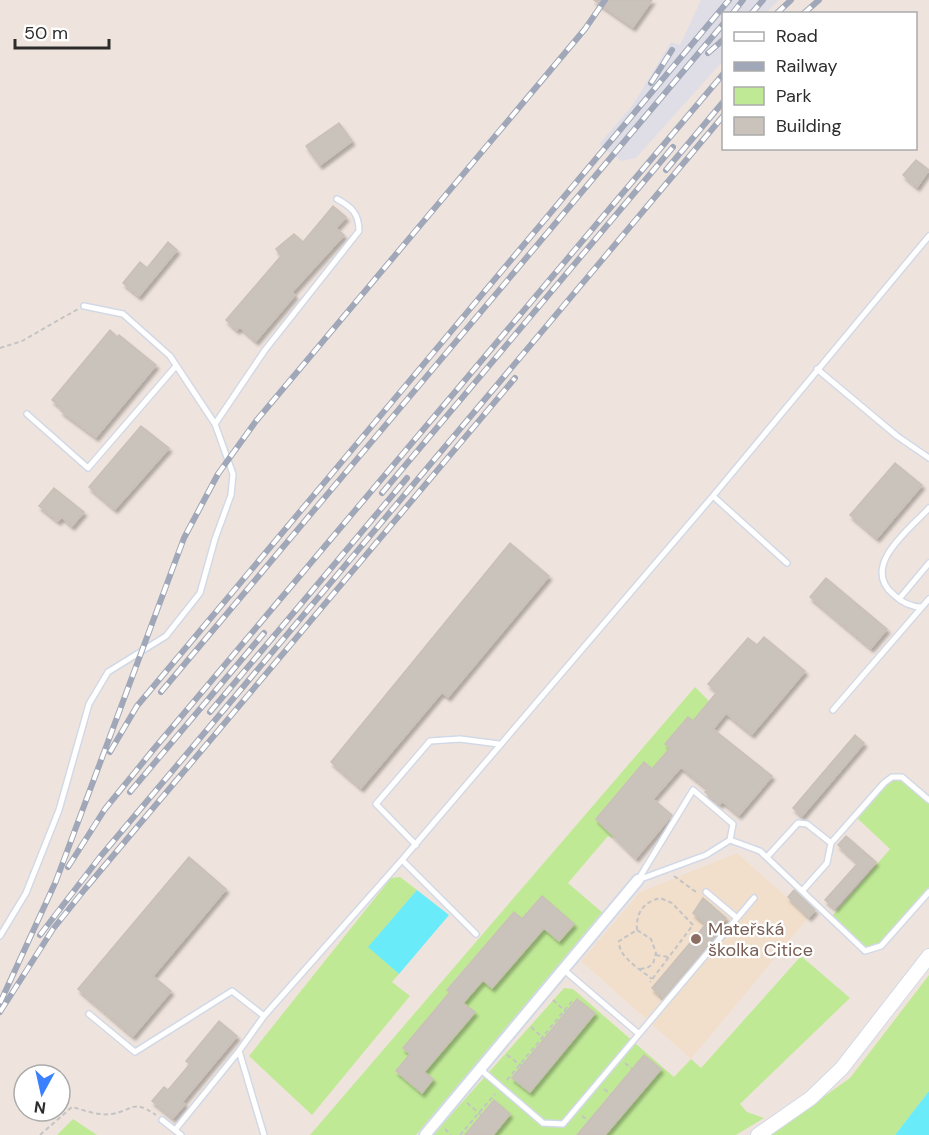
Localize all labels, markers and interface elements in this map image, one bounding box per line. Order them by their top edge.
scale bar [15,12,110,50]
legend [722,12,917,150]
text: 50 m [24,21,68,45]
text: Road [776,24,818,48]
text: Railway [776,54,838,78]
text: Park [776,84,812,108]
text: Building [776,114,841,138]
place label: Mateřská školka Citice [708,917,813,962]
marker: Mateřská školka Citice [689,932,703,946]
north arrow [12,1063,72,1123]
text: N [33,1096,47,1119]

